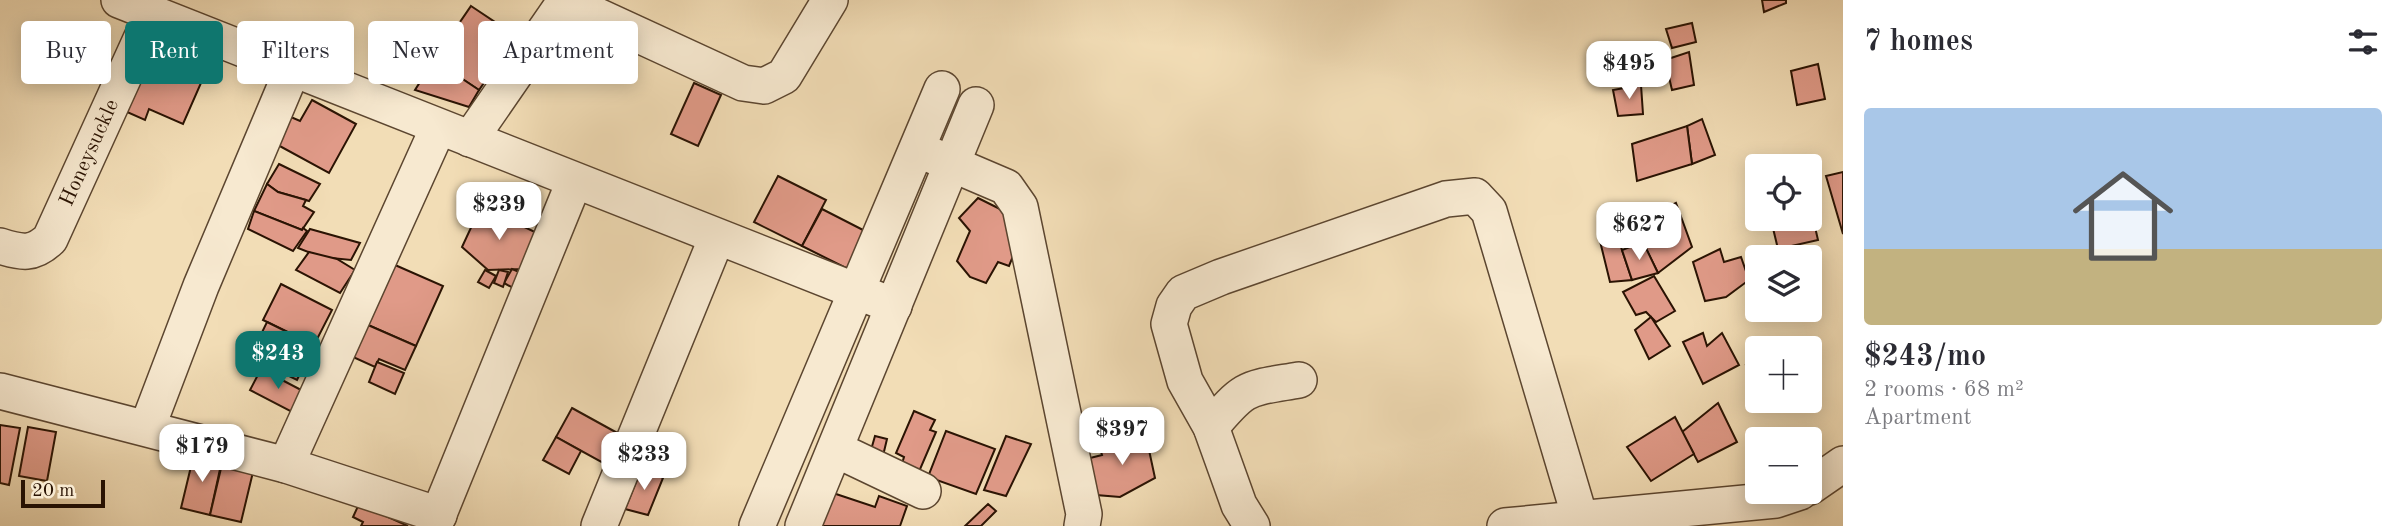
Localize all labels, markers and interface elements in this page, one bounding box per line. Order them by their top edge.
chip: Buy [21,21,111,84]
chip: Rent [125,21,223,84]
chip: Filters [237,21,354,84]
chip: New [368,21,464,84]
chip: Apartment [478,21,638,84]
icon: filters [2344,23,2382,61]
text: 7 homes [1864,27,1973,57]
pin: $495 [1588,42,1670,101]
text: $495 [1602,52,1656,75]
street label: Honeysuckle [56,96,123,209]
icon: home [2060,153,2186,279]
map controls [1745,154,1822,504]
button: locate [1745,154,1822,231]
pin: $239 [458,182,540,242]
text: $239 [472,193,526,216]
pin: $627 [1598,202,1680,262]
text: $627 [1612,213,1666,236]
button: layers [1745,245,1822,322]
pin: $243 [237,332,319,391]
button: + [1745,336,1822,413]
text: $243 [251,342,305,365]
text: $243/mo [1864,342,1986,372]
text: 2 rooms · 68 m² [1864,378,2024,401]
text: Apartment [1864,406,1972,429]
pin: $397 [1081,407,1163,467]
text: $397 [1095,418,1149,441]
pin: $179 [161,424,243,484]
button: − [1745,427,1822,504]
pin: $233 [603,433,685,492]
text: $179 [175,435,229,458]
text: $233 [617,443,671,466]
scale bar [21,477,105,509]
text: 20 m [32,482,74,501]

